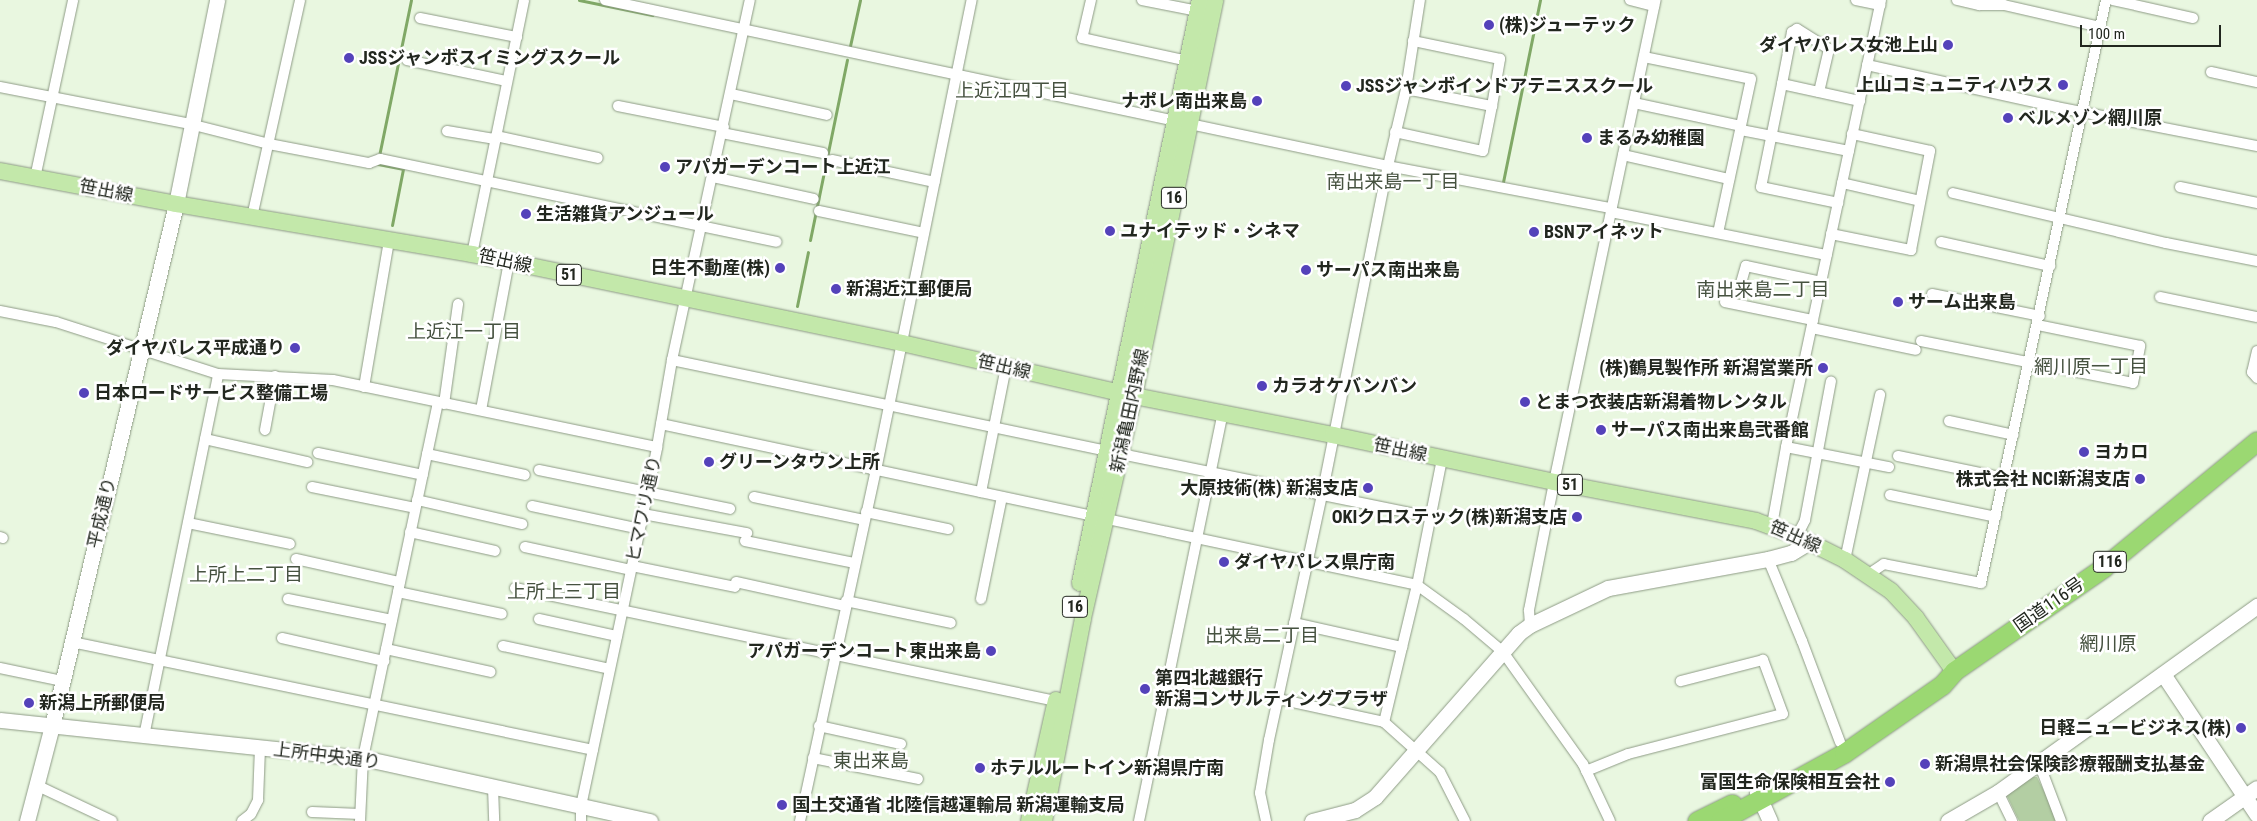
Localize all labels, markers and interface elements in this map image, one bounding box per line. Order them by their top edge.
place label: (株)ジューテック [1499,14,1637,36]
scale bar [2082,15,2223,47]
marker: (株)ジューテック [1483,19,1495,31]
text: 100 m [2088,25,2125,43]
place label: ダイヤパレス女池上山 [1758,34,1938,56]
marker: ダイヤパレス女池上山 [1942,39,1954,51]
place label: JSSジャンボスイミングスクール [359,47,621,69]
marker: JSSジャンボスイミングスクール [343,52,355,64]
place label: 上山コミュニティハウス [1855,74,2053,96]
place label: JSSジャンボインドアテニススクール [1356,75,1654,97]
marker: 上山コミュニティハウス [2057,79,2069,91]
district label: 上近江四丁目 [955,80,1069,102]
marker: JSSジャンボインドアテニススクール [1340,80,1352,92]
place label: ナポレ南出来島 [1121,90,1247,112]
marker: ナポレ南出来島 [1251,95,1263,107]
place label: ベルメゾン網川原 [2018,107,2162,129]
marker: ベルメゾン網川原 [2002,112,2014,124]
place label: まるみ幼稚園 [1597,127,1705,149]
marker: まるみ幼稚園 [1581,132,1593,144]
place label: アパガーデンコート上近江 [675,156,891,178]
marker: アパガーデンコート上近江 [659,161,671,173]
district label: 南出来島一丁目 [1327,171,1459,193]
street label: 笹出線 [77,175,135,207]
road number: 16 [1160,184,1188,212]
place label: 生活雑貨アンジュール [536,203,716,225]
marker: 生活雑貨アンジュール [520,208,532,220]
place label: ユナイテッド・シネマ [1120,220,1300,242]
place label: BSNアイネット [1544,221,1665,243]
marker: ユナイテッド・シネマ [1104,225,1116,237]
marker: BSNアイネット [1528,226,1540,238]
street label: 笹出線 [476,245,534,277]
place label: 日生不動産(株) [650,257,770,279]
place label: サーパス南出来島 [1316,259,1460,281]
road number: 51 [555,262,583,288]
marker: 日生不動産(株) [774,262,786,274]
marker: サーパス南出来島 [1300,264,1312,276]
place label: 新潟近江郵便局 [846,278,972,300]
district label: 南出来島二丁目 [1697,279,1829,301]
marker: 新潟近江郵便局 [830,283,842,295]
place label: サーム出来島 [1908,291,2016,313]
marker: サーム出来島 [1892,296,1904,308]
district label: 上近江一丁目 [407,321,521,343]
place label: ダイヤパレス平成通り [105,337,285,359]
marker: ダイヤパレス平成通り [289,342,301,354]
street label: 新潟亀田内野線 [1106,347,1154,475]
street label: 笹出線 [975,350,1033,384]
district label: 網川原一丁目 [2034,356,2148,378]
place label: (株)鶴見製作所 新潟営業所 [1599,357,1813,379]
marker: (株)鶴見製作所 新潟営業所 [1817,362,1829,374]
place label: カラオケバンバン [1272,375,1416,397]
marker: カラオケバンバン [1256,380,1268,392]
place label: 日本ロードサービス整備工場 [94,382,328,404]
marker: 日本ロードサービス整備工場 [78,387,90,399]
place label: とまつ衣装店新潟着物レンタル [1535,391,1787,413]
marker: とまつ衣装店新潟着物レンタル [1519,396,1531,408]
place label: サーパス南出来島弐番館 [1611,419,1809,441]
marker: サーパス南出来島弐番館 [1595,424,1607,436]
street label: 笹出線 [1371,434,1429,466]
place label: ヨカロ [2094,441,2148,463]
marker: ヨカロ [2078,446,2090,458]
place label: グリーンタウン上所 [719,451,881,473]
street label: ヒマワリ通り [622,454,666,564]
marker: グリーンタウン上所 [703,456,715,468]
place label: 株式会社 NCI新潟支店 [1956,468,2130,490]
road number: 51 [1556,472,1584,498]
marker: 株式会社 NCI新潟支店 [2134,473,2146,485]
street label: 平成通り [83,475,121,551]
place label: 大原技術(株) 新潟支店 [1180,477,1358,499]
marker: 大原技術(株) 新潟支店 [1362,482,1374,494]
place label: OKIクロステック(株)新潟支店 [1332,506,1567,528]
marker: OKIクロステック(株)新潟支店 [1571,511,1583,523]
street label: 笹出線 [1766,516,1824,558]
road number: 116 [2092,548,2128,576]
place label: ダイヤパレス県庁南 [1234,551,1396,573]
marker: ダイヤパレス県庁南 [1218,556,1230,568]
district label: 上所上二丁目 [189,564,303,586]
street label: 国道116号 [2010,573,2088,637]
district label: 上所上三丁目 [507,581,621,603]
road number: 16 [1061,594,1089,620]
district label: 出来島二丁目 [1205,625,1319,647]
district label: 網川原 [2080,633,2136,655]
place label: アパガーデンコート東出来島 [747,640,981,662]
marker: アパガーデンコート東出来島 [985,645,997,657]
place label: 第四北越銀行 新潟コンサルティングプラザ [1155,668,1389,711]
marker: 第四北越銀行 新潟コンサルティングプラザ [1139,683,1151,695]
place label: 新潟上所郵便局 [39,692,165,714]
marker: 新潟上所郵便局 [23,697,35,709]
place label: 日軽ニュービジネス(株) [2039,717,2231,739]
marker: 日軽ニュービジネス(株) [2235,722,2247,734]
street label: 上所中央通り [272,739,382,773]
district label: 東出来島 [833,750,909,772]
place label: 新潟県社会保険診療報酬支払基金 [1935,753,2205,775]
place label: ホテルルートイン新潟県庁南 [990,757,1224,779]
marker: 新潟県社会保険診療報酬支払基金 [1919,758,1931,770]
marker: ホテルルートイン新潟県庁南 [974,762,986,774]
place label: 富国生命保険相互会社 [1700,771,1880,793]
marker: 富国生命保険相互会社 [1884,776,1896,788]
place label: 国土交通省 北陸信越運輸局 新潟運輸支局 [792,794,1124,816]
marker: 国土交通省 北陸信越運輸局 新潟運輸支局 [776,799,788,811]

